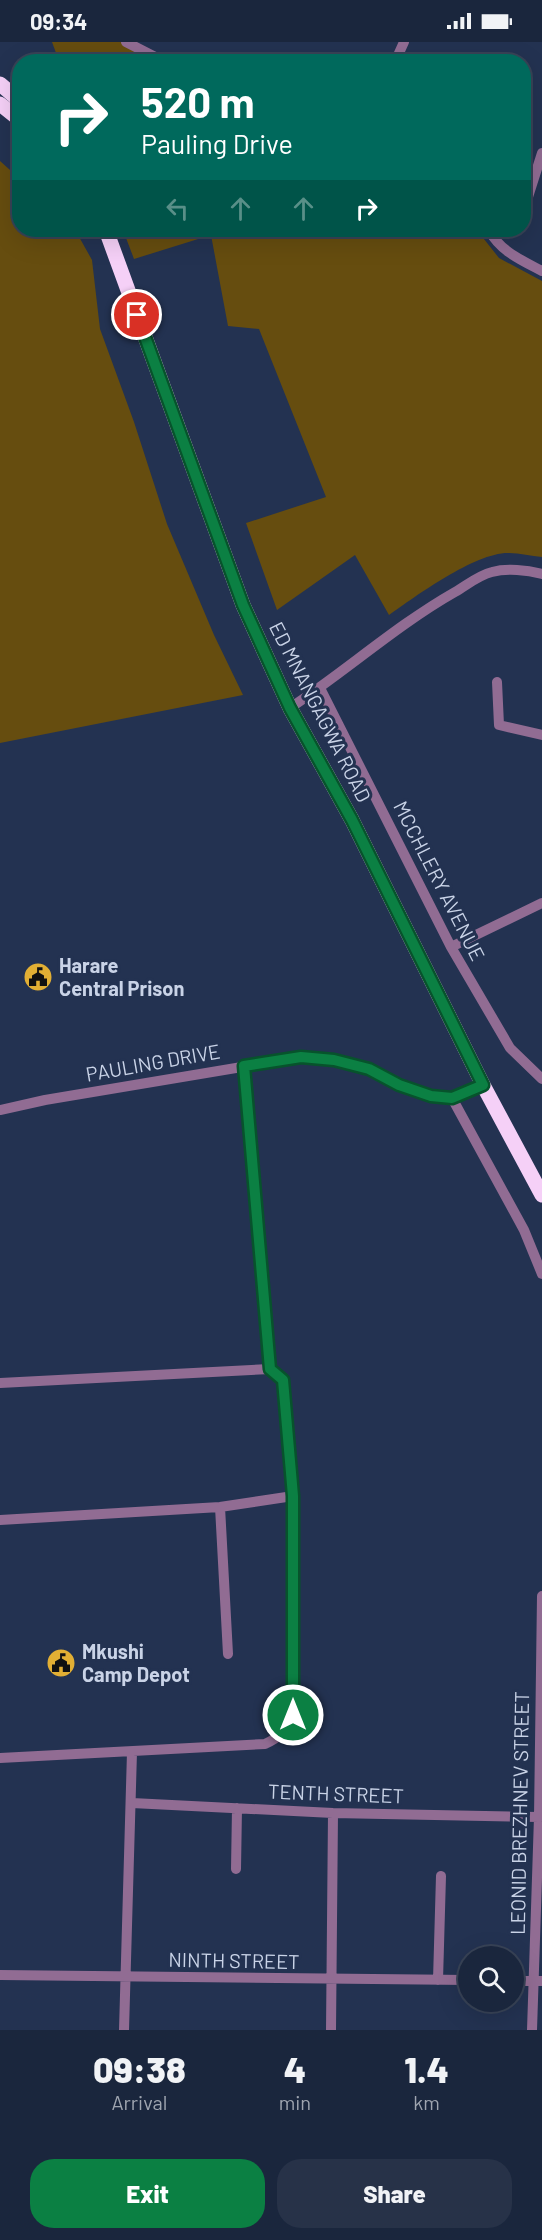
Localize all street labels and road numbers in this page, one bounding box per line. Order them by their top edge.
street label: ED MNANGAGWA ROAD [265,617,377,806]
street label: MCCHLERY AVENUE [389,797,490,964]
street label: PAULING DRIVE [84,1038,222,1086]
street label: LEONID BREZHNEV STREET [505,1691,533,1935]
street label: TENTH STREET [268,1779,404,1807]
street label: NINTH STREET [168,1947,300,1973]

